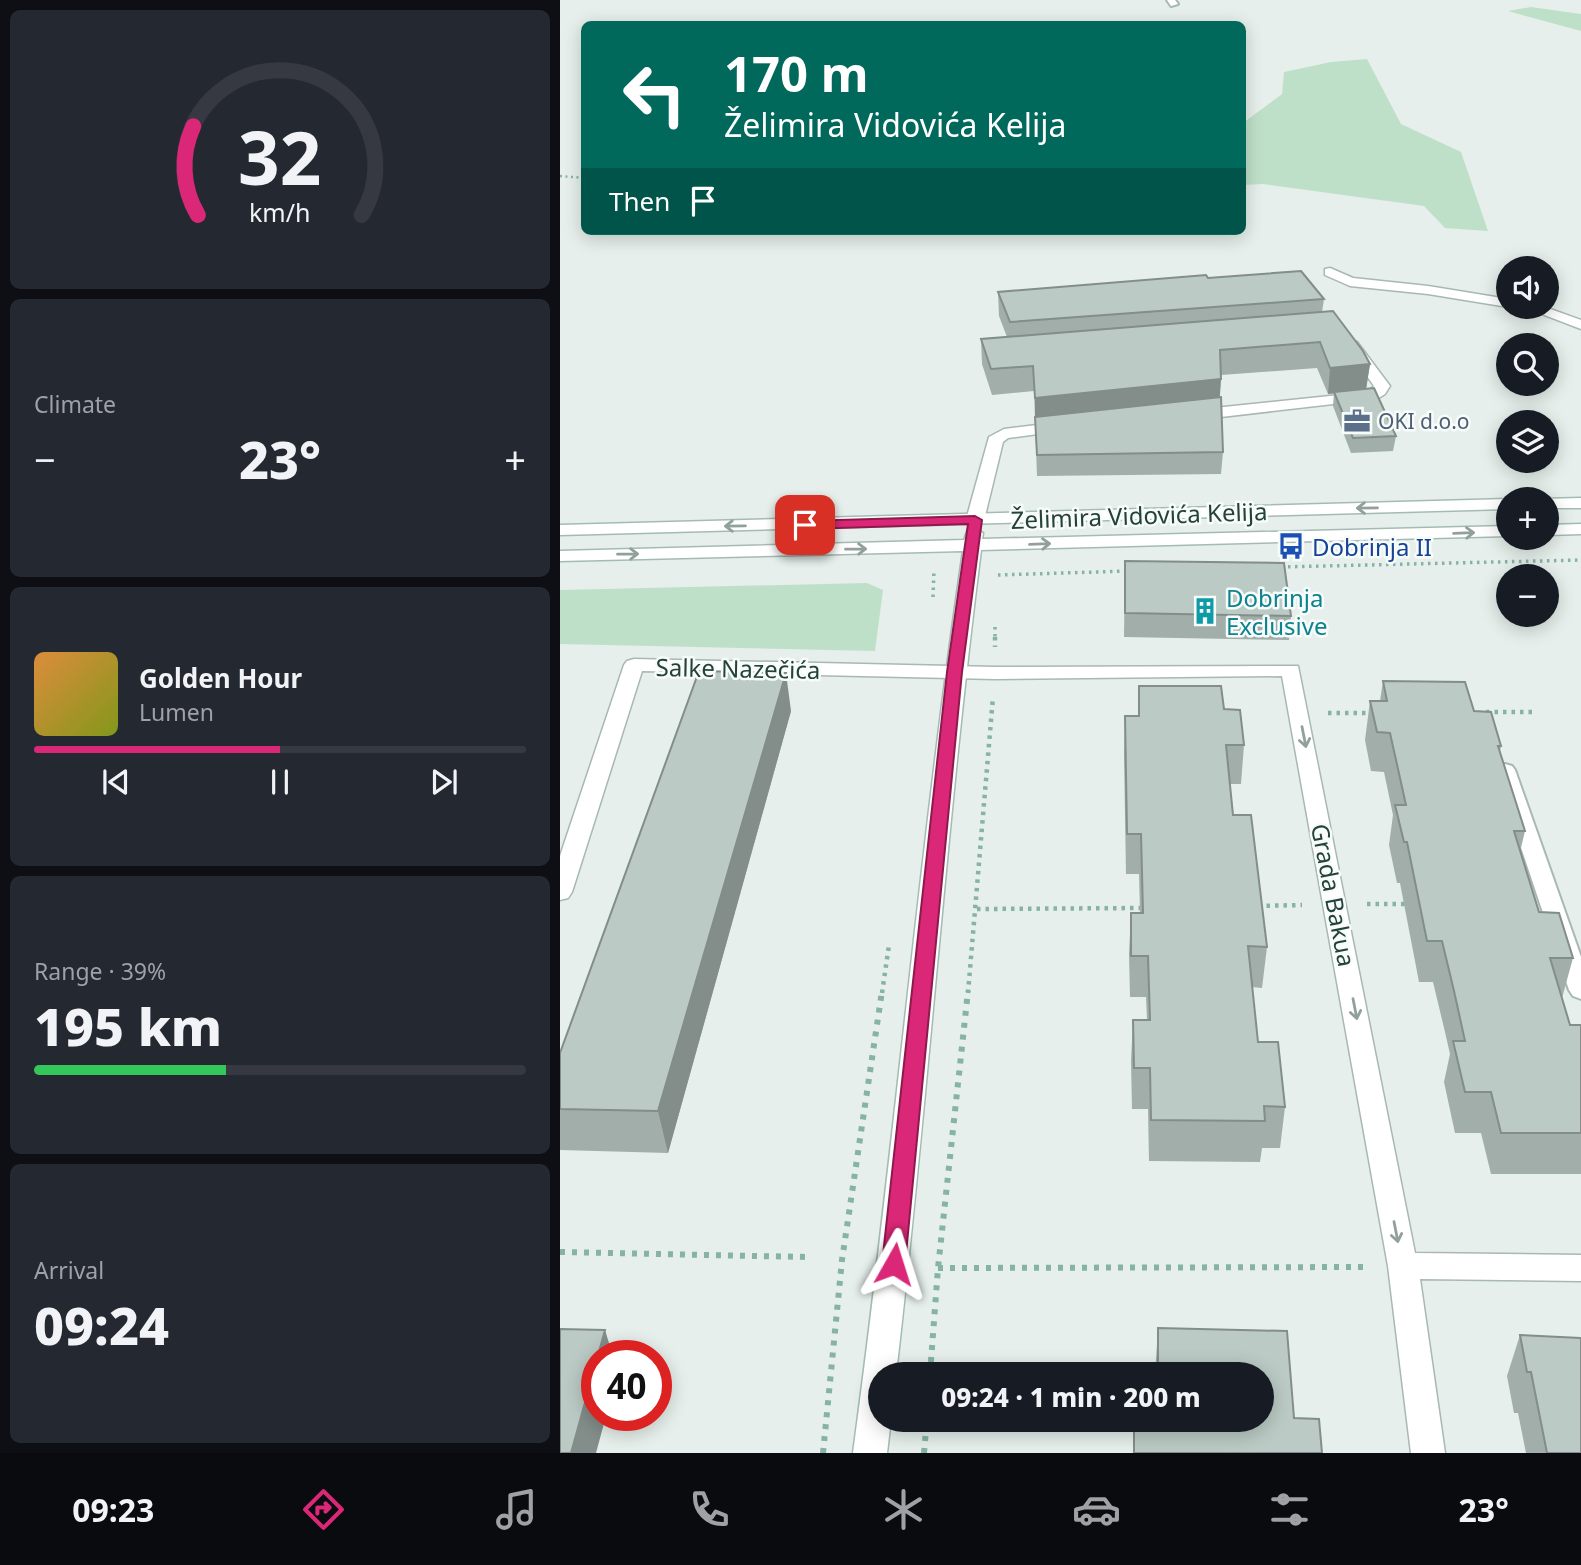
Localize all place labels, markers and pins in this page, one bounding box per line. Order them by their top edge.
office icon: OKI d.o.o [1342,406,1372,436]
place label: OKI d.o.o [1378,407,1470,435]
pin [775,495,835,555]
place label: Dobrinja II [1312,530,1432,563]
bus stop icon: Dobrinja II [1276,531,1306,561]
place label: Dobrinja Exclusive [1226,581,1328,642]
building icon: Dobrinja Exclusive [1190,596,1220,626]

